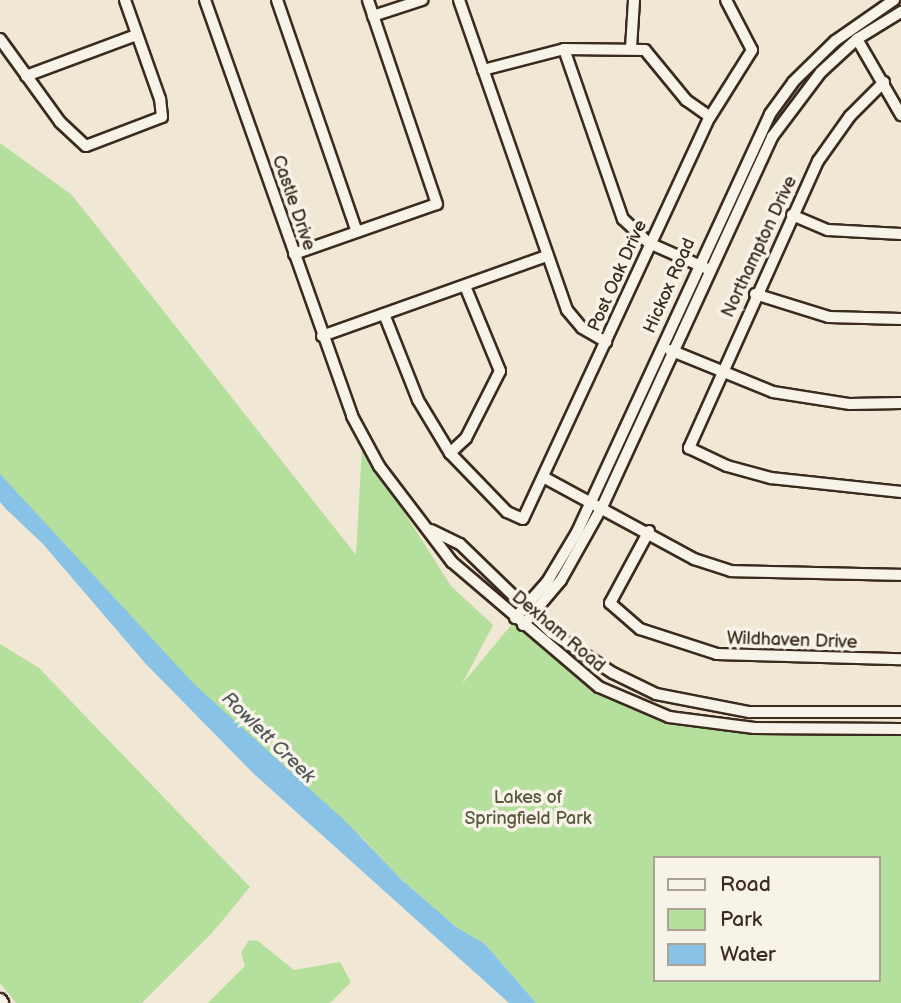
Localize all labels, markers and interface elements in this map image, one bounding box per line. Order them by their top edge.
street label: Castle Drive [267,153,319,253]
street label: Northampton Drive [718,173,802,321]
street label: Post Oak Drive [584,217,652,335]
street label: Hickox Road [639,235,701,337]
street label: Dexham Road [507,587,609,677]
street label: Wildhaven Drive [726,628,858,654]
water label: Rowlett Creek [217,688,319,788]
park label: Lakes of Springfield Park [464,788,592,830]
legend [652,856,880,982]
text: Road [720,872,771,897]
text: Park [720,907,762,932]
text: Water [720,942,776,967]

